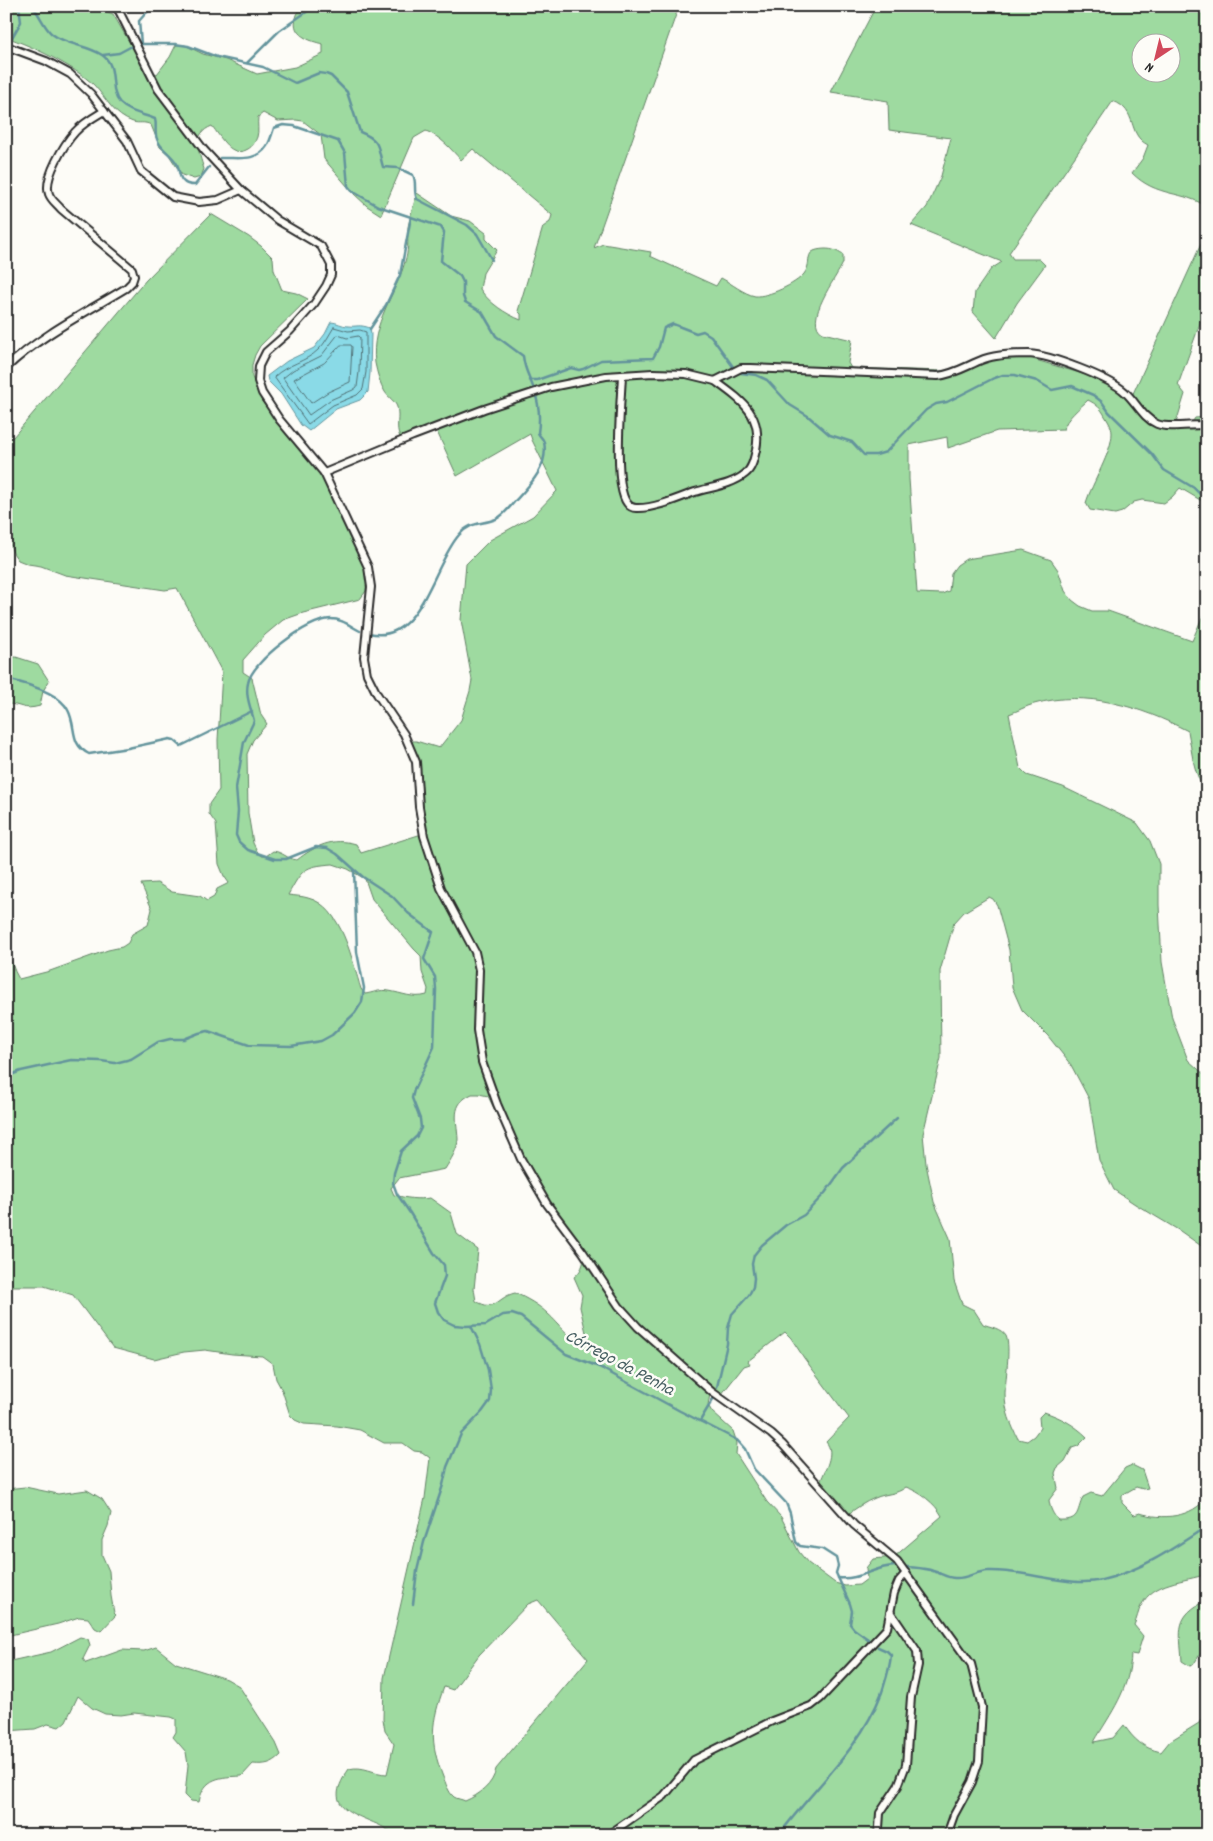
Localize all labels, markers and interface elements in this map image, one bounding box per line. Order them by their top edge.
north arrow [1130,32,1180,82]
text: N [1141,57,1158,77]
water label: Córrego da Penha [560,1325,679,1404]

